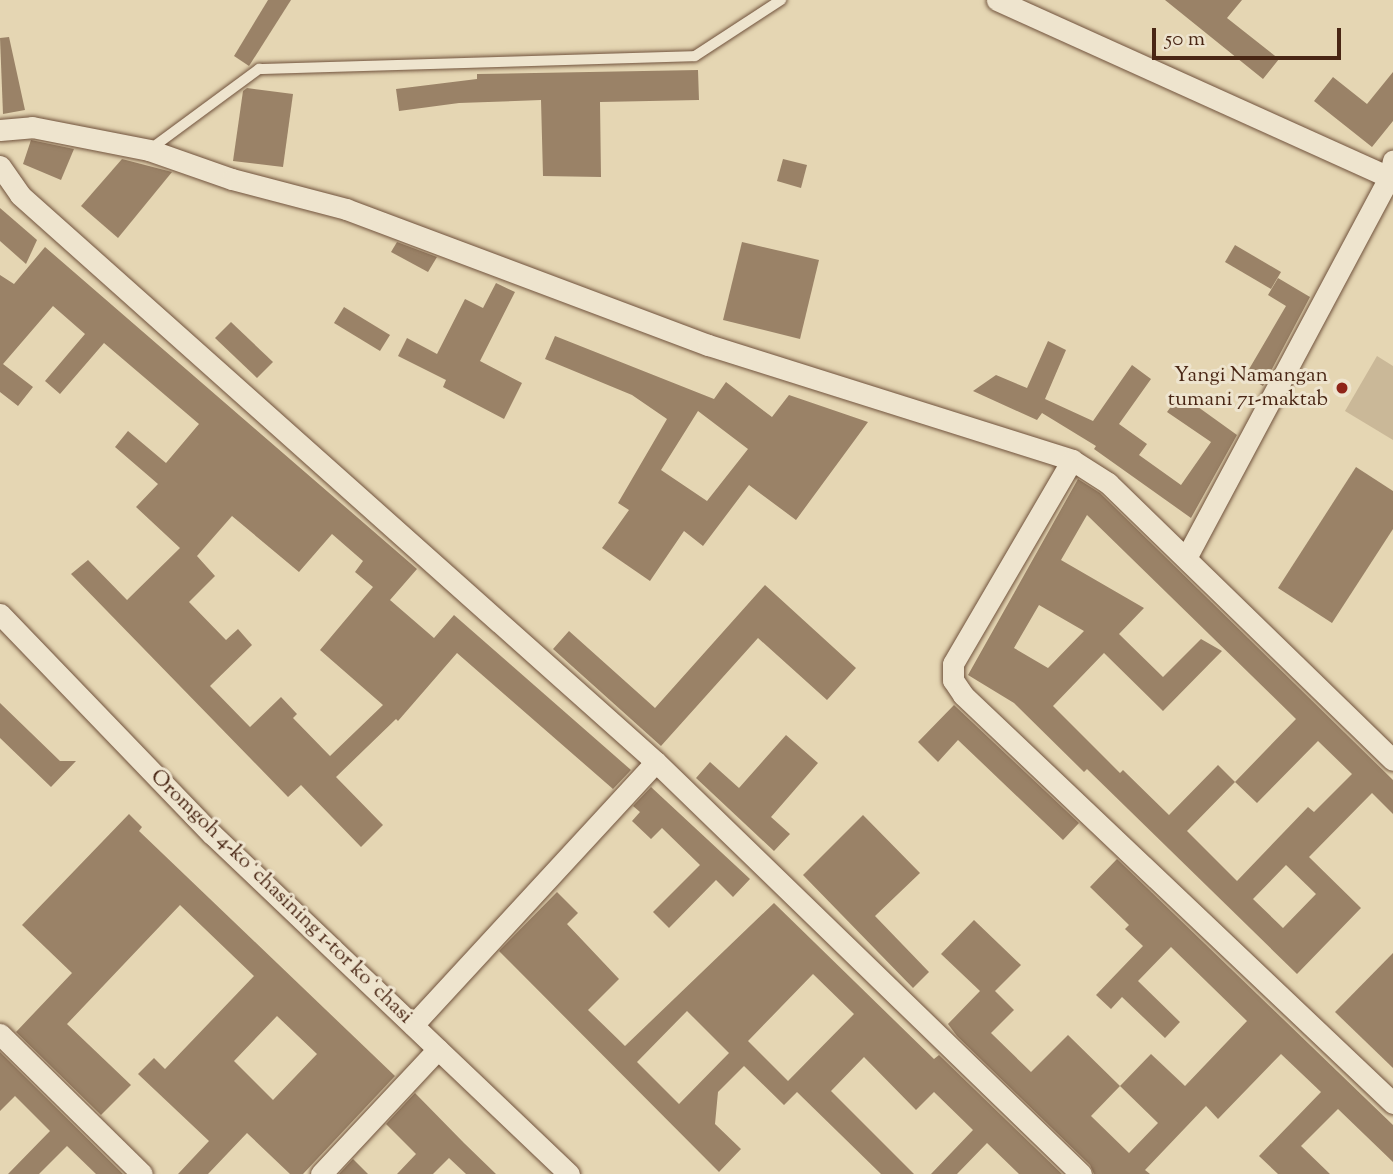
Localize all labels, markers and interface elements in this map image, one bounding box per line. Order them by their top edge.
scale bar [1155,14,1344,58]
text: 50 m [1165,25,1205,55]
place label: Yangi Namangan tumani 71-maktab [1168,363,1328,413]
marker: Yangi Namangan tumani 71-maktab [1334,380,1350,396]
street label: Oromgoh 4-koʻchasining 1-tor koʻchasi [144,765,418,1029]

